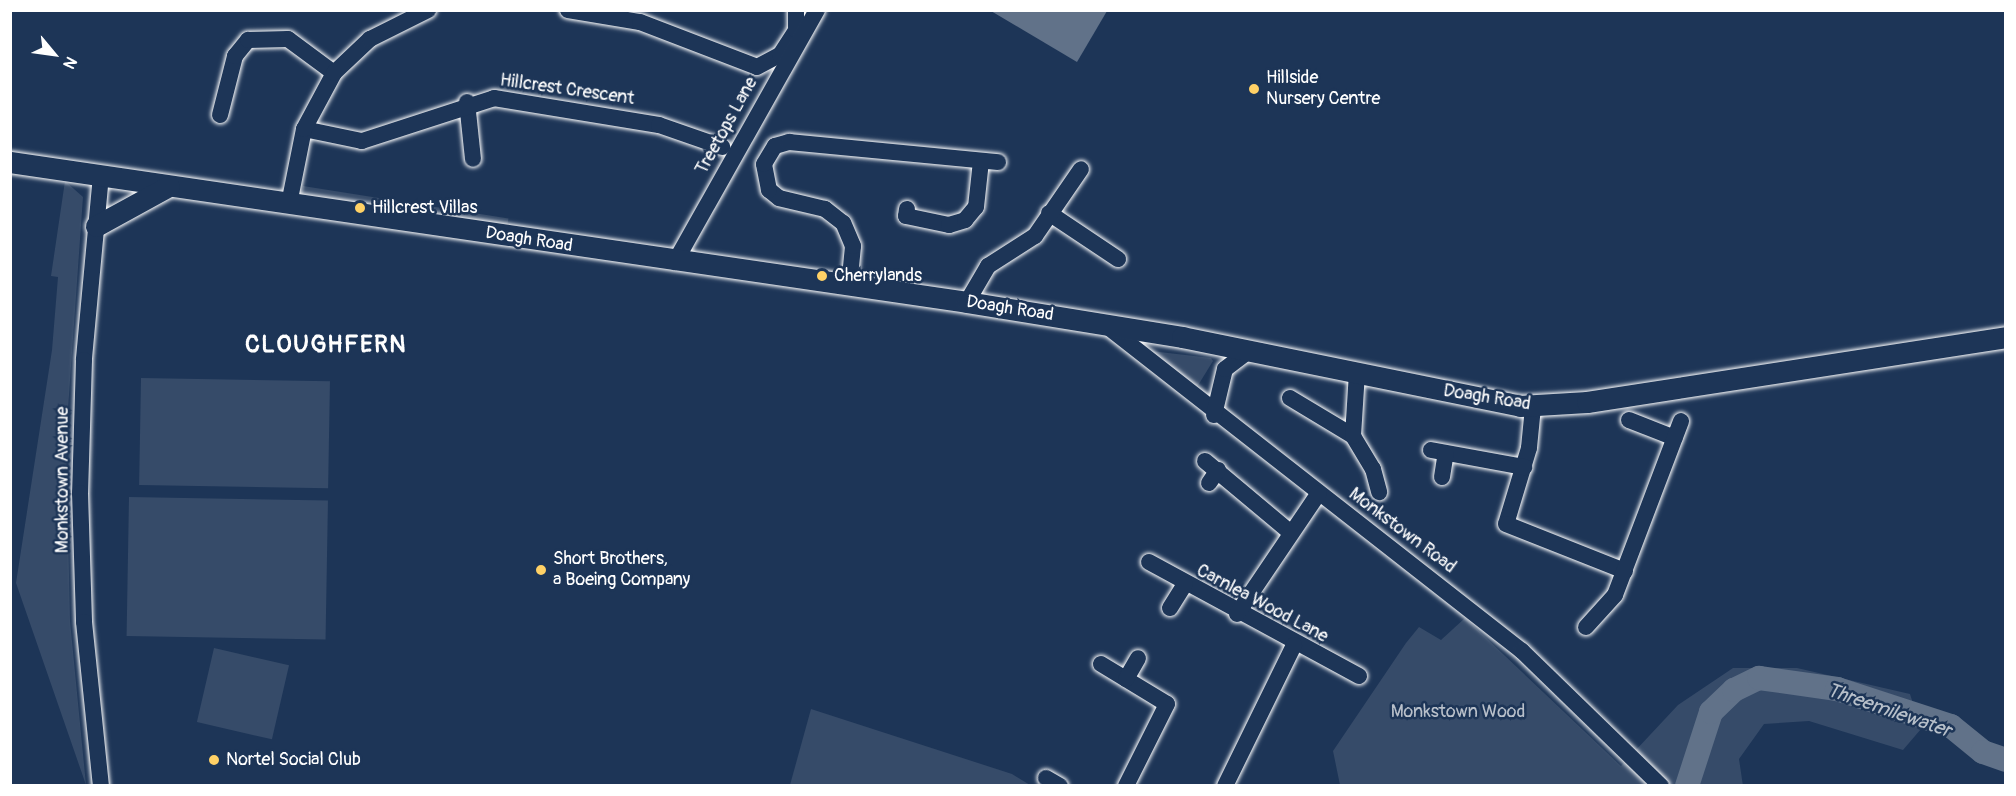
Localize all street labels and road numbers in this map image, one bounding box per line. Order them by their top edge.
street label: Hillcrest Crescent [498,70,636,110]
street label: Treetops Lane [691,74,763,178]
street label: Doagh Road [484,222,574,258]
street label: Doagh Road [965,291,1055,327]
street label: Doagh Road [1442,380,1532,416]
street label: Monkstown Avenue [52,407,74,553]
street label: Monkstown Road [1344,484,1460,578]
street label: Carnlea Wood Lane [1192,560,1332,648]

